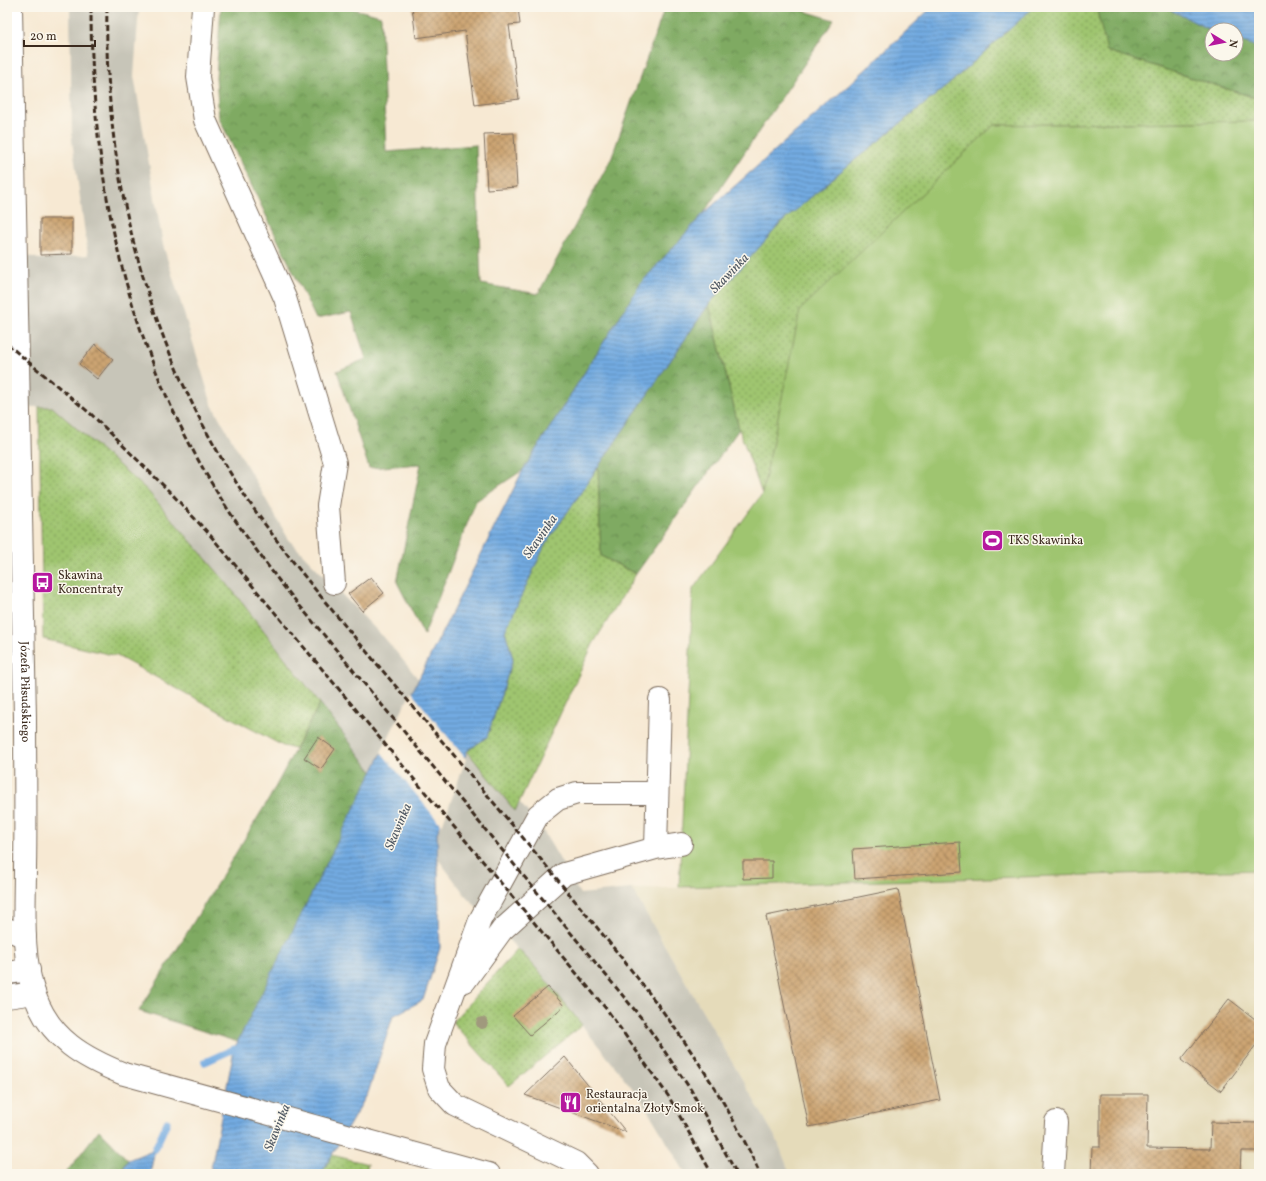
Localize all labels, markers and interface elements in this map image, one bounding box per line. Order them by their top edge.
scale bar [24,22,95,48]
north arrow [1204,22,1244,62]
text: 20 m [30,29,57,45]
text: N [1224,38,1240,49]
water label: Skawinka [706,250,754,298]
water label: Skawinka [519,512,563,562]
sports icon: TKS Skawinka [980,528,1006,554]
place label: TKS Skawinka [1008,533,1083,549]
place label: Skawina Koncentraty [58,568,124,598]
bus stop icon: Skawina Koncentraty [29,570,55,596]
street label: Józefa Piłsudskiego [16,641,33,743]
water label: Skawinka [381,801,417,853]
place label: Restauracja orientalna Złoty Smok [586,1087,704,1117]
restaurant icon: Restauracja orientalna Złoty Smok [558,1089,584,1115]
water label: Skawinka [260,1102,296,1154]

